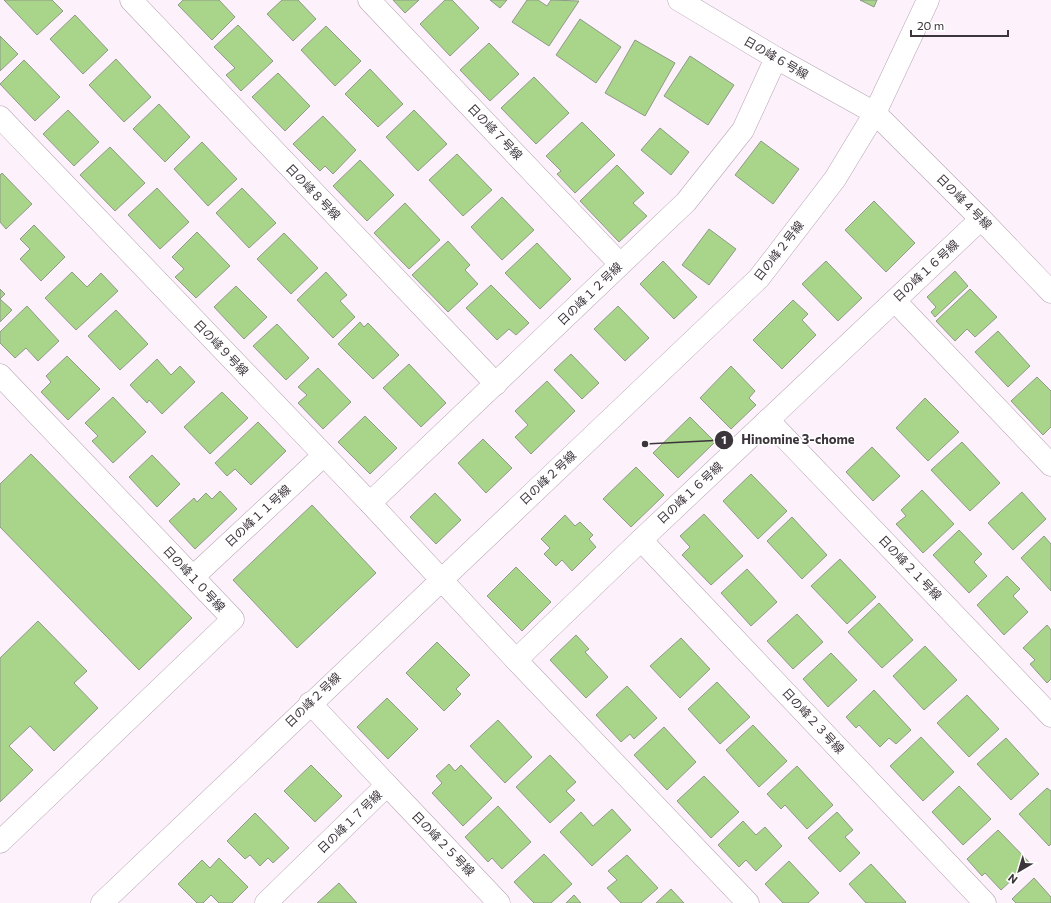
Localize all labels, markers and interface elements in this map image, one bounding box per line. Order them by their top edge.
scale bar [911,12,1008,38]
text: 20 m [917,18,944,32]
street label: 日の峰６号線 [742,33,811,81]
street label: 日の峰７号線 [466,101,526,162]
street label: 日の峰８号線 [284,161,344,222]
street label: 日の峰４号線 [934,171,995,232]
street label: 日の峰２号線 [751,218,806,283]
street label: 日の峰１６号線 [890,236,961,304]
street label: 日の峰１２号線 [554,259,624,327]
street label: 日の峰９号線 [192,317,252,378]
callout: Hinomine 3-chome [714,427,863,452]
text: Hinomine 3-chome [741,431,855,447]
text: 1 [721,432,727,446]
street label: 日の峰２号線 [516,448,578,507]
street label: 日の峰１６号線 [654,458,725,526]
street label: 日の峰１１号線 [222,481,293,549]
street label: 日の峰２１号線 [877,532,945,602]
street label: 日の峰１０号線 [161,543,229,614]
street label: 日の峰２号線 [282,669,343,729]
street label: 日の峰２３号線 [780,685,848,756]
street label: 日の峰１７号線 [314,787,384,855]
street label: 日の峰２５号線 [410,808,478,878]
north arrow [999,851,1039,891]
text: N [1005,872,1020,887]

